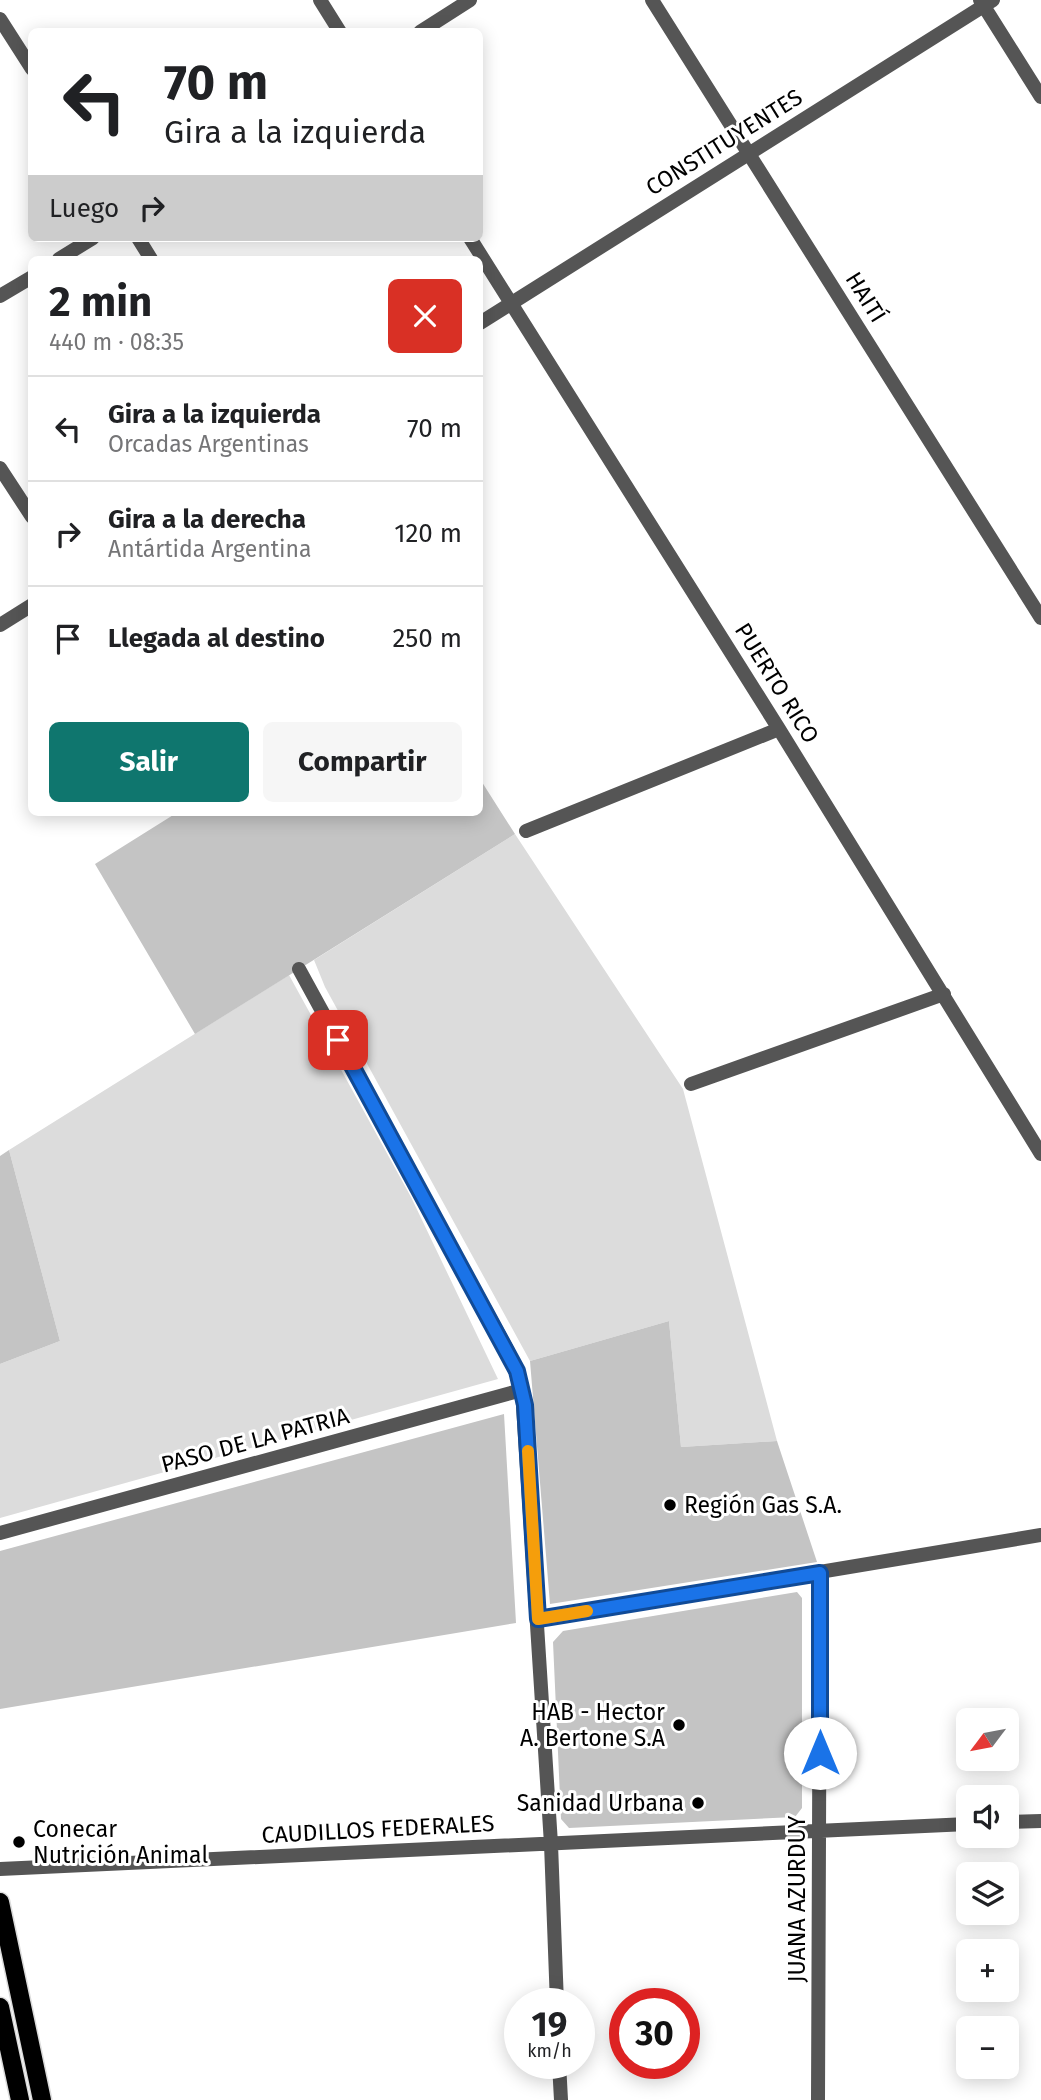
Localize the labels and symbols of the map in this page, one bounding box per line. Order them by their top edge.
street label: CONSTITUYENTES [641,83,807,201]
street label: HAITÍ [840,266,893,328]
street label: PUERTO RICO [729,618,825,748]
pin [308,1010,368,1070]
street label: PASO DE LA PATRIA [158,1401,353,1479]
place label: Región Gas S.A. [684,1491,842,1519]
marker: Región Gas S.A. [662,1497,678,1513]
place label: HAB - Hector A. Bertone S.A [520,1698,666,1752]
north arrow [956,1708,1018,1771]
position arrow [783,1716,857,1790]
marker: HAB - Hector A. Bertone S.A [671,1717,687,1733]
place label: Sanidad Urbana [517,1789,684,1817]
marker: Sanidad Urbana [690,1795,706,1811]
street label: CAUDILLOS FEDERALES [261,1809,495,1849]
place label: Conecar Nutrición Animal [33,1815,208,1869]
street label: JUANA AZURDUY [783,1815,811,1982]
marker: Conecar Nutrición Animal [11,1834,27,1850]
speed limit sign: 30 [609,1988,700,2079]

